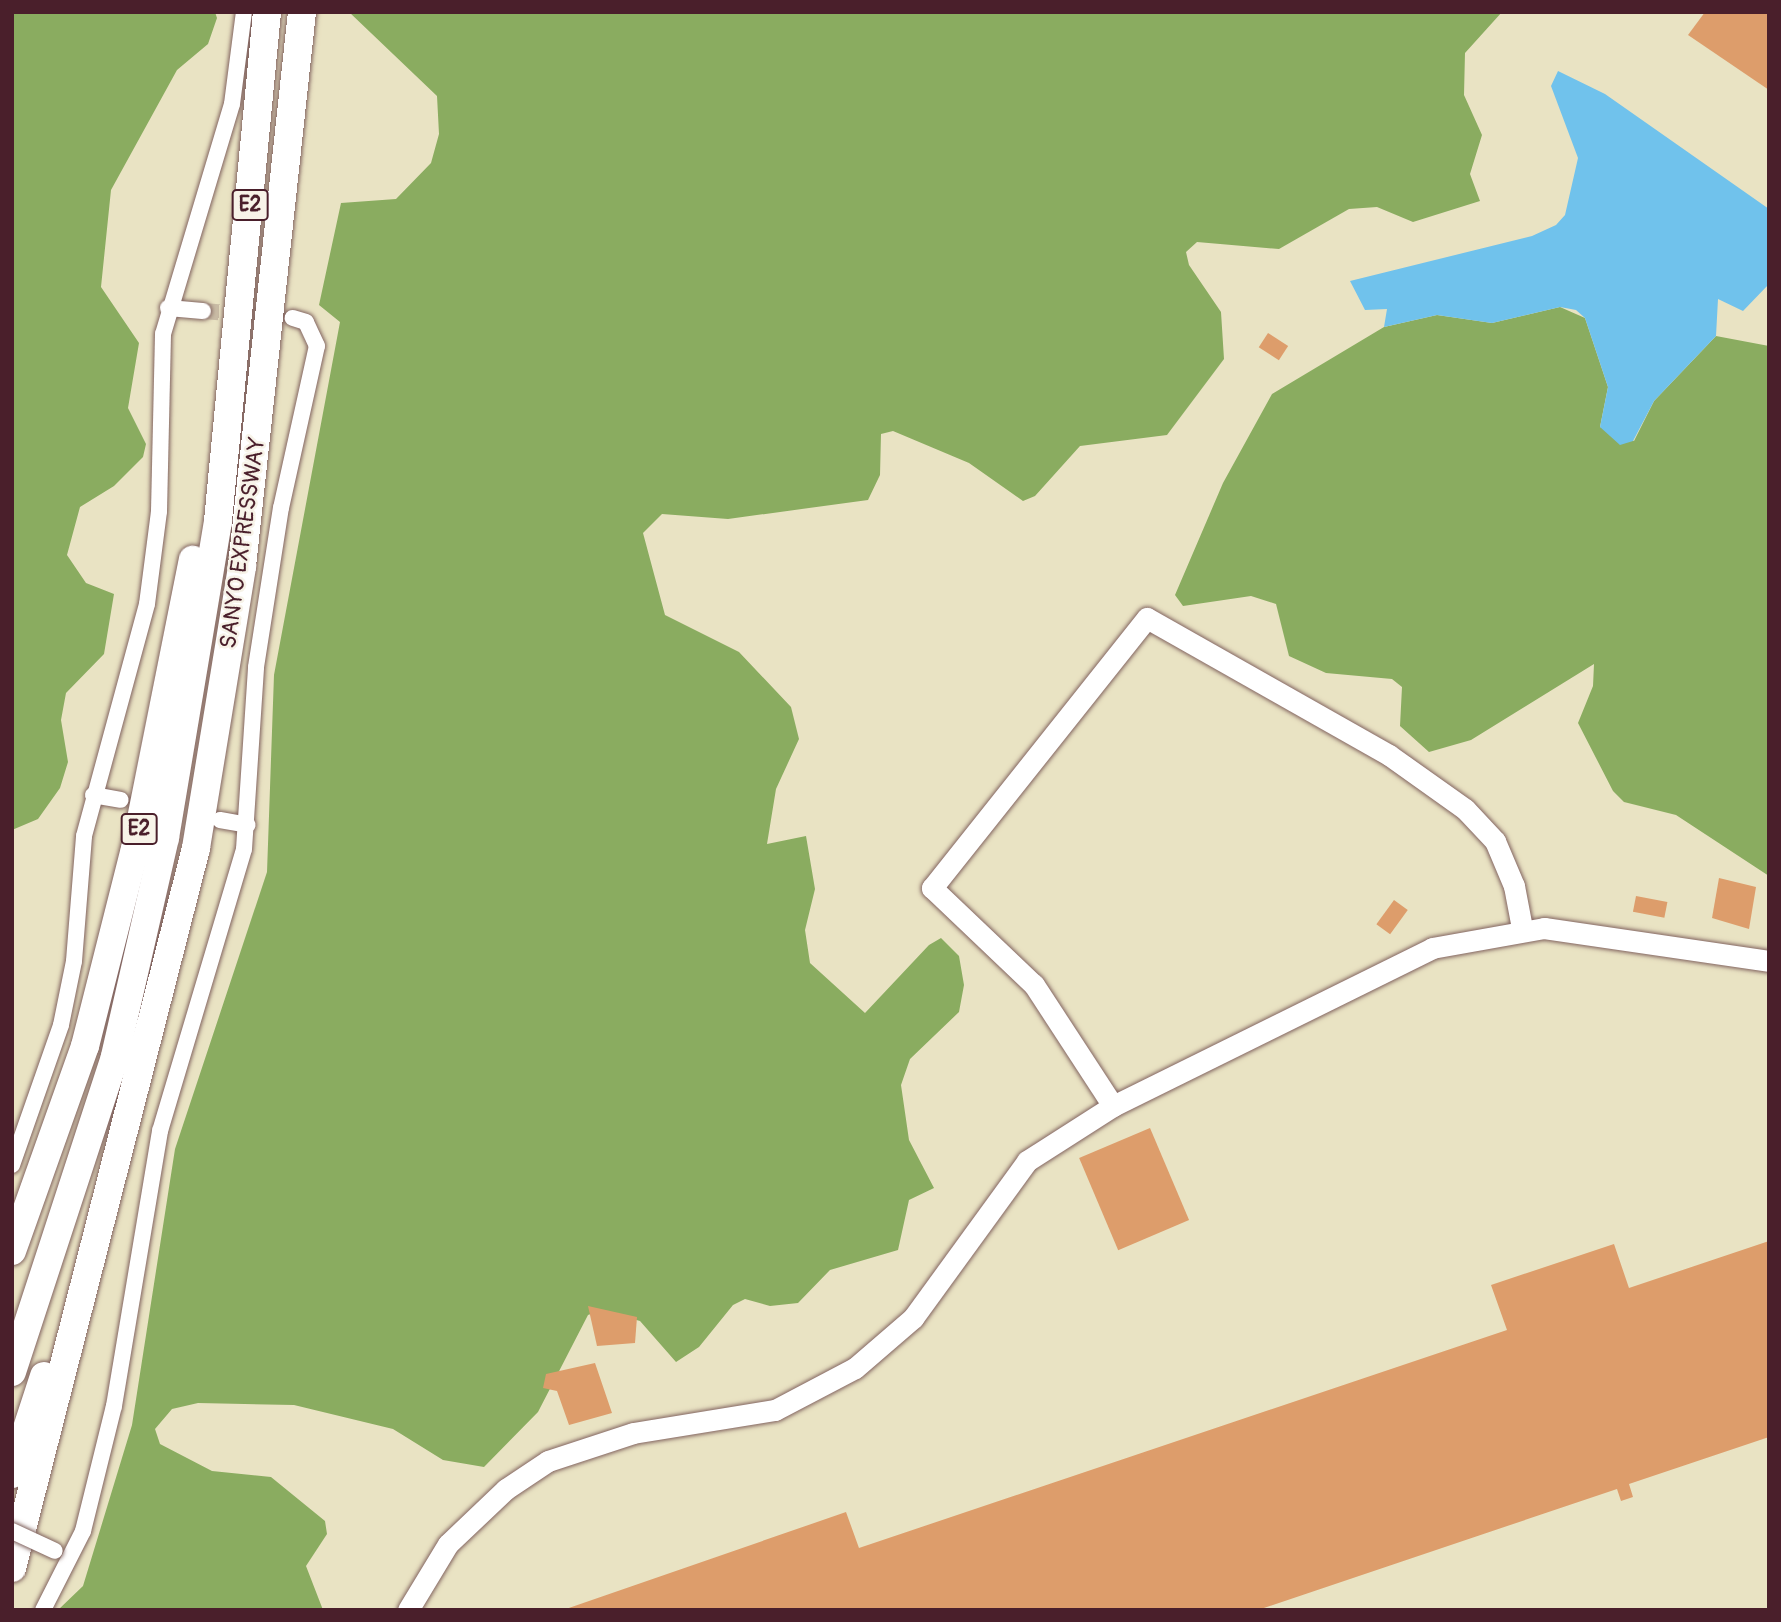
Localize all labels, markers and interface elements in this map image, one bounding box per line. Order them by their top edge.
road number: E2 [231,188,269,222]
street label: SANYO EXPRESSWAY [214,436,272,650]
road number: E2 [120,812,158,846]

